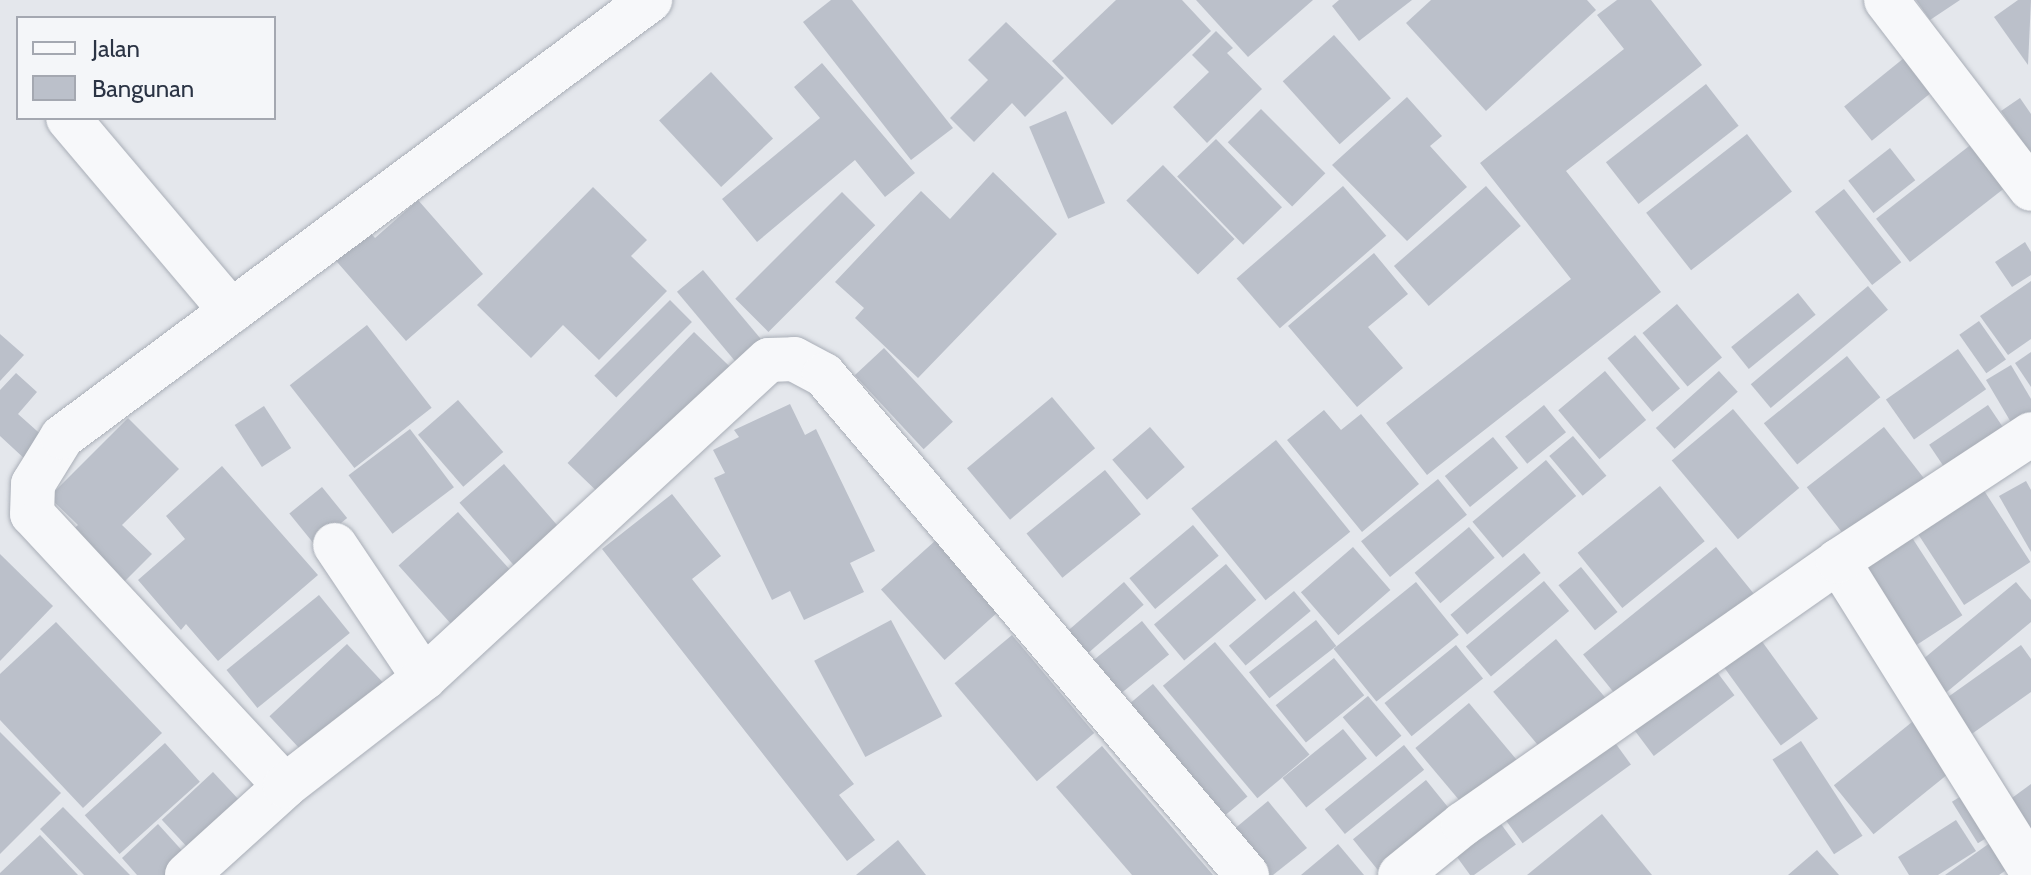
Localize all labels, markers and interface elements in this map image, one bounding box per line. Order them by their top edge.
legend [16,16,276,120]
text: Jalan [92,34,140,63]
text: Bangunan [92,74,194,103]

